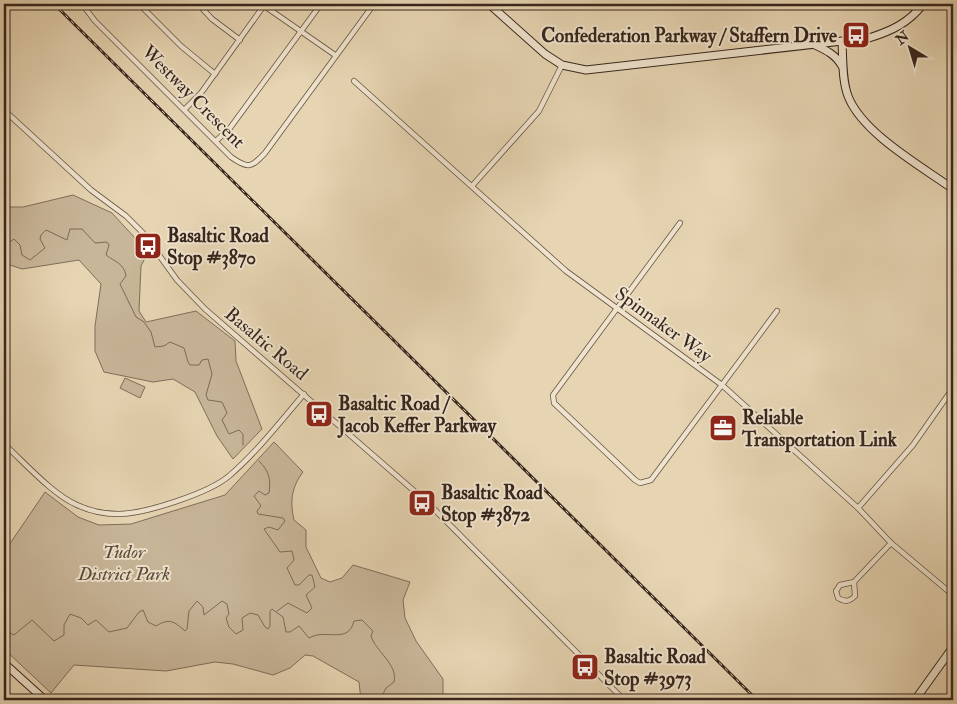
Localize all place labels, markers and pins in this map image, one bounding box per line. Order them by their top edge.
bus stop icon: Confederation Parkway / Staffern Drive [841,20,871,50]
place label: Confederation Parkway / Staffern Drive [541,24,837,49]
place label: Basaltic Road Stop #3870 [167,224,269,271]
bus stop icon: Basaltic Road Stop #3870 [133,231,163,261]
place label: Basaltic Road / Jacob Keffer Parkway [337,392,497,439]
bus stop icon: Basaltic Road / Jacob Keffer Parkway [304,399,334,429]
place label: Reliable Transportation Link [741,406,898,453]
office icon: Reliable Transportation Link [708,413,738,443]
place label: Basaltic Road Stop #3872 [441,481,543,528]
bus stop icon: Basaltic Road Stop #3872 [407,488,437,518]
place label: Basaltic Road Stop #3973 [604,645,706,692]
bus stop icon: Basaltic Road Stop #3973 [570,652,600,682]

